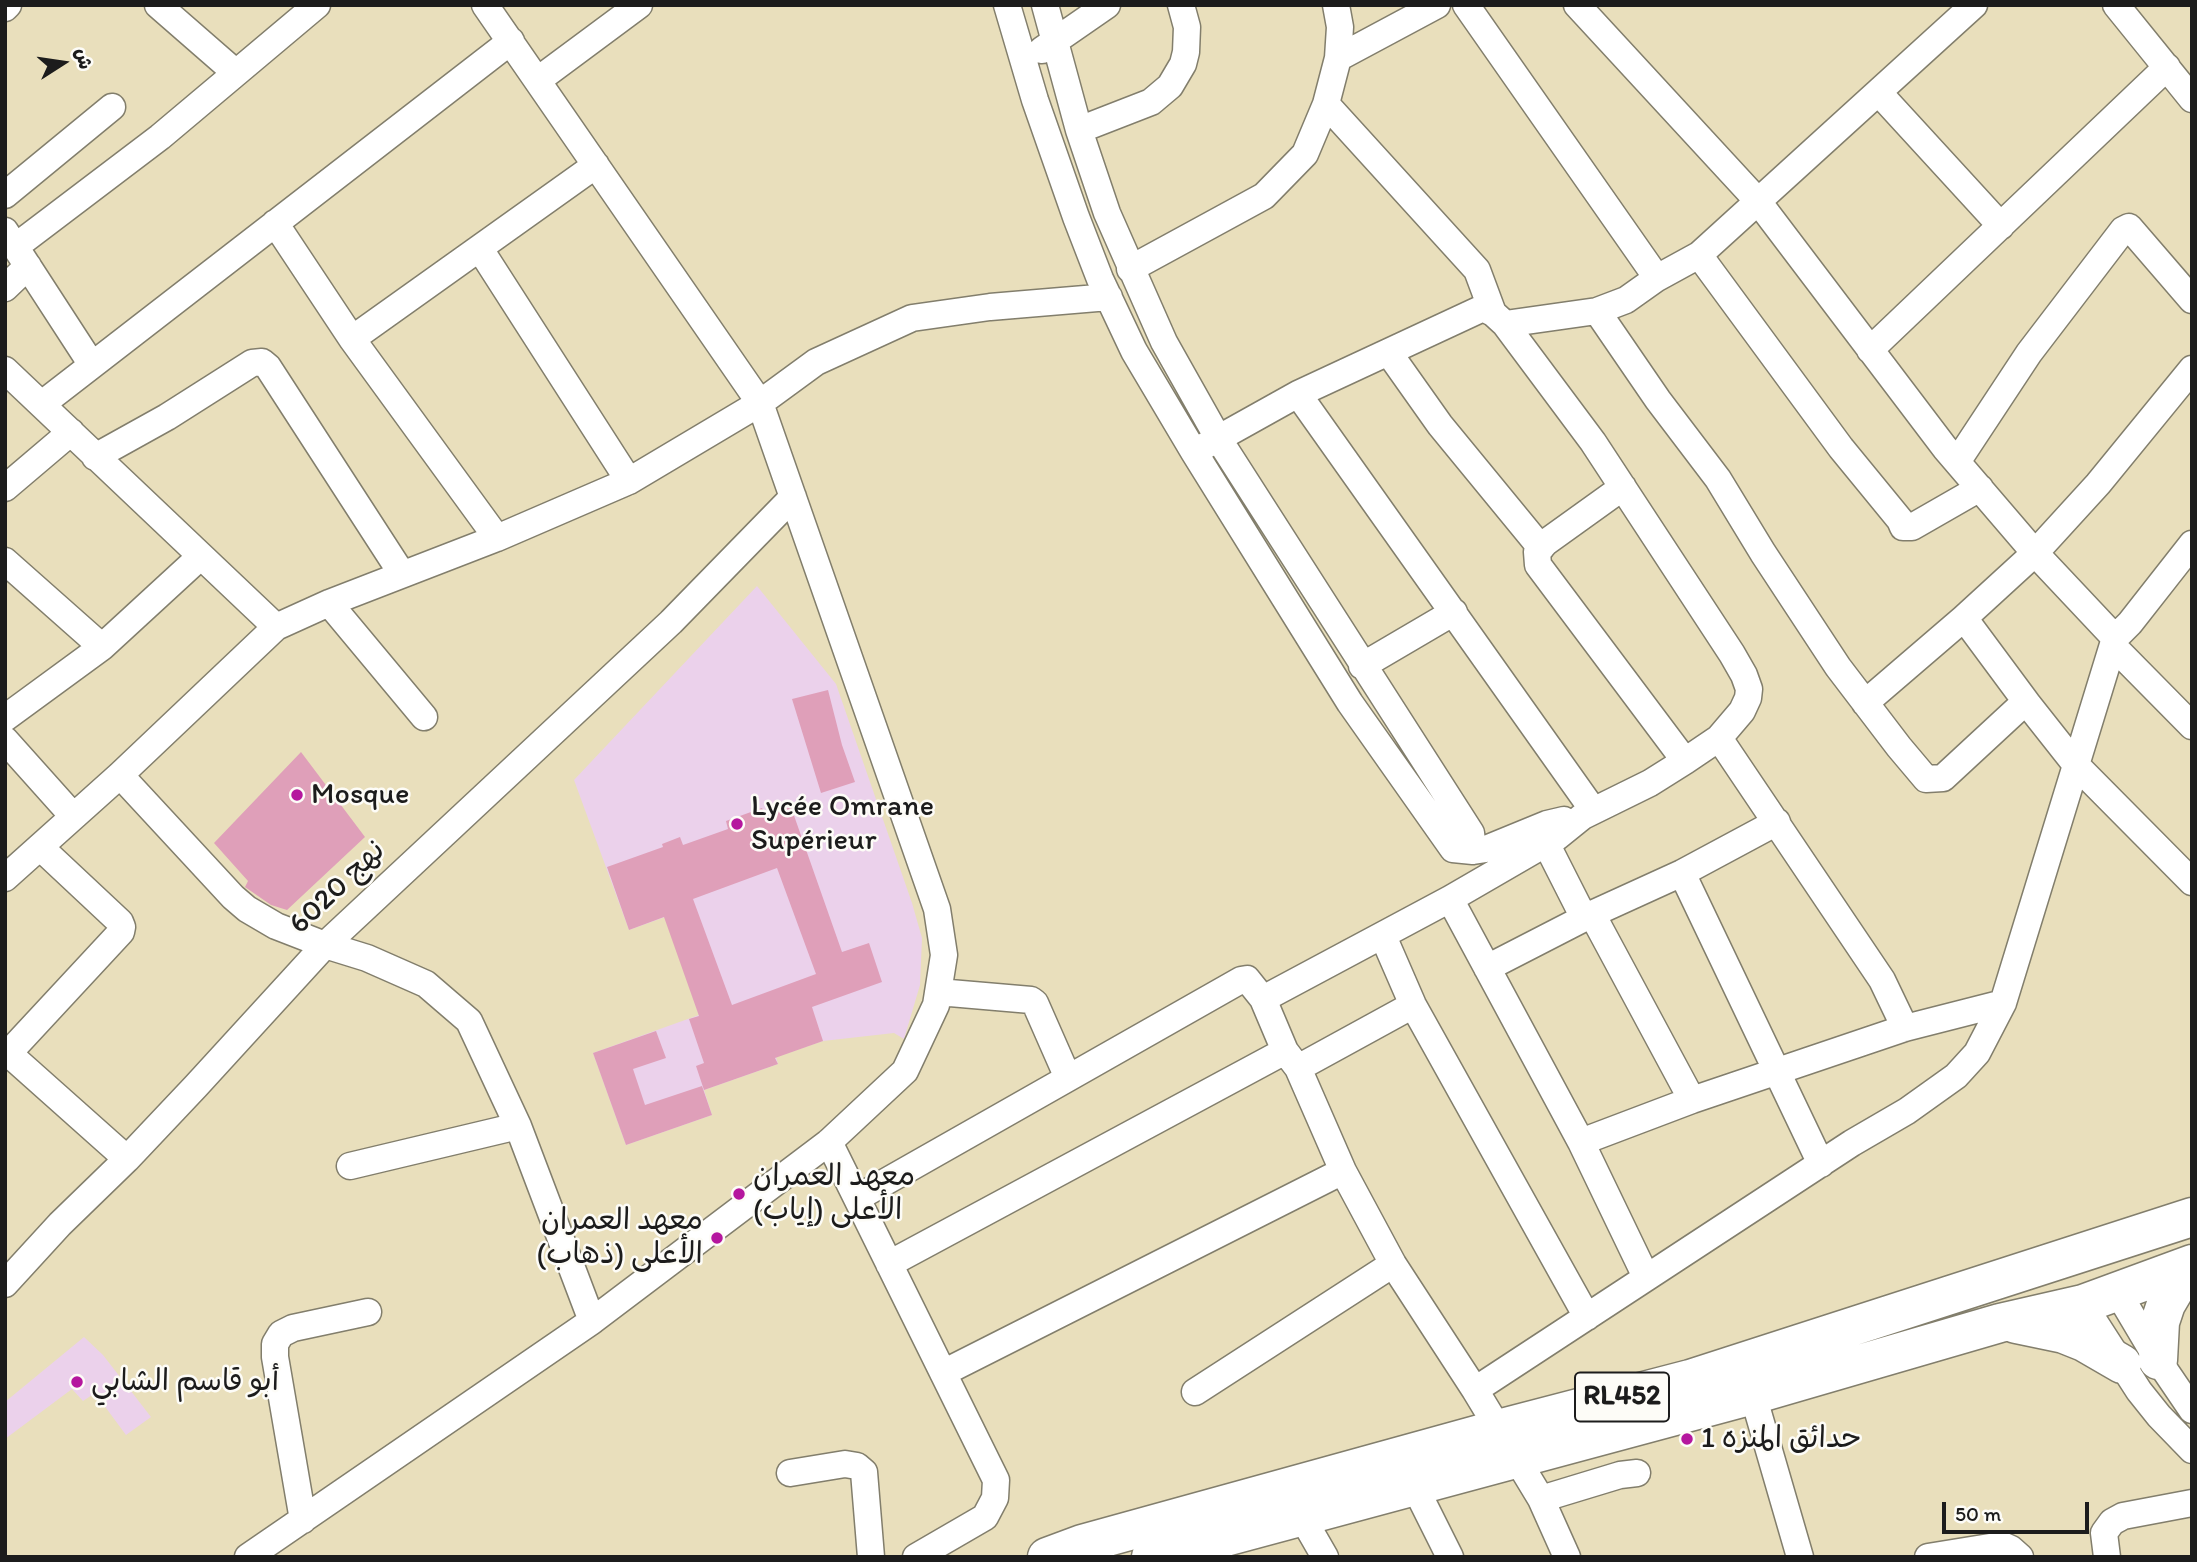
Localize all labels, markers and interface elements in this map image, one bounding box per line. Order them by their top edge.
north arrow [28,28,98,98]
text: ش [71,46,97,71]
place label: Mosque [311,777,409,813]
marker: Mosque [289,787,305,803]
place label: Lycée Omrane Supérieur [751,789,934,860]
marker: Lycée Omrane Supérieur [729,816,745,832]
street label: نهج 6020 [282,833,394,943]
place label: معهد العمران الأعلى (إياب) [753,1159,915,1230]
marker: معهد العمران الأعلى (إياب) [731,1186,747,1202]
place label: معهد العمران الأعلى (ذهاب) [536,1203,703,1274]
marker: معهد العمران الأعلى (ذهاب) [709,1230,725,1246]
place label: أبو قاسم الشابي [91,1364,279,1400]
road number: RL452 [1575,1372,1669,1422]
marker: أبو قاسم الشابي [69,1374,85,1390]
place label: حدائق المنزه 1 [1701,1421,1862,1457]
marker: حدائق المنزه 1 [1679,1431,1695,1447]
scale bar [1945,1488,2092,1532]
text: 50 m [1955,1501,2001,1526]

